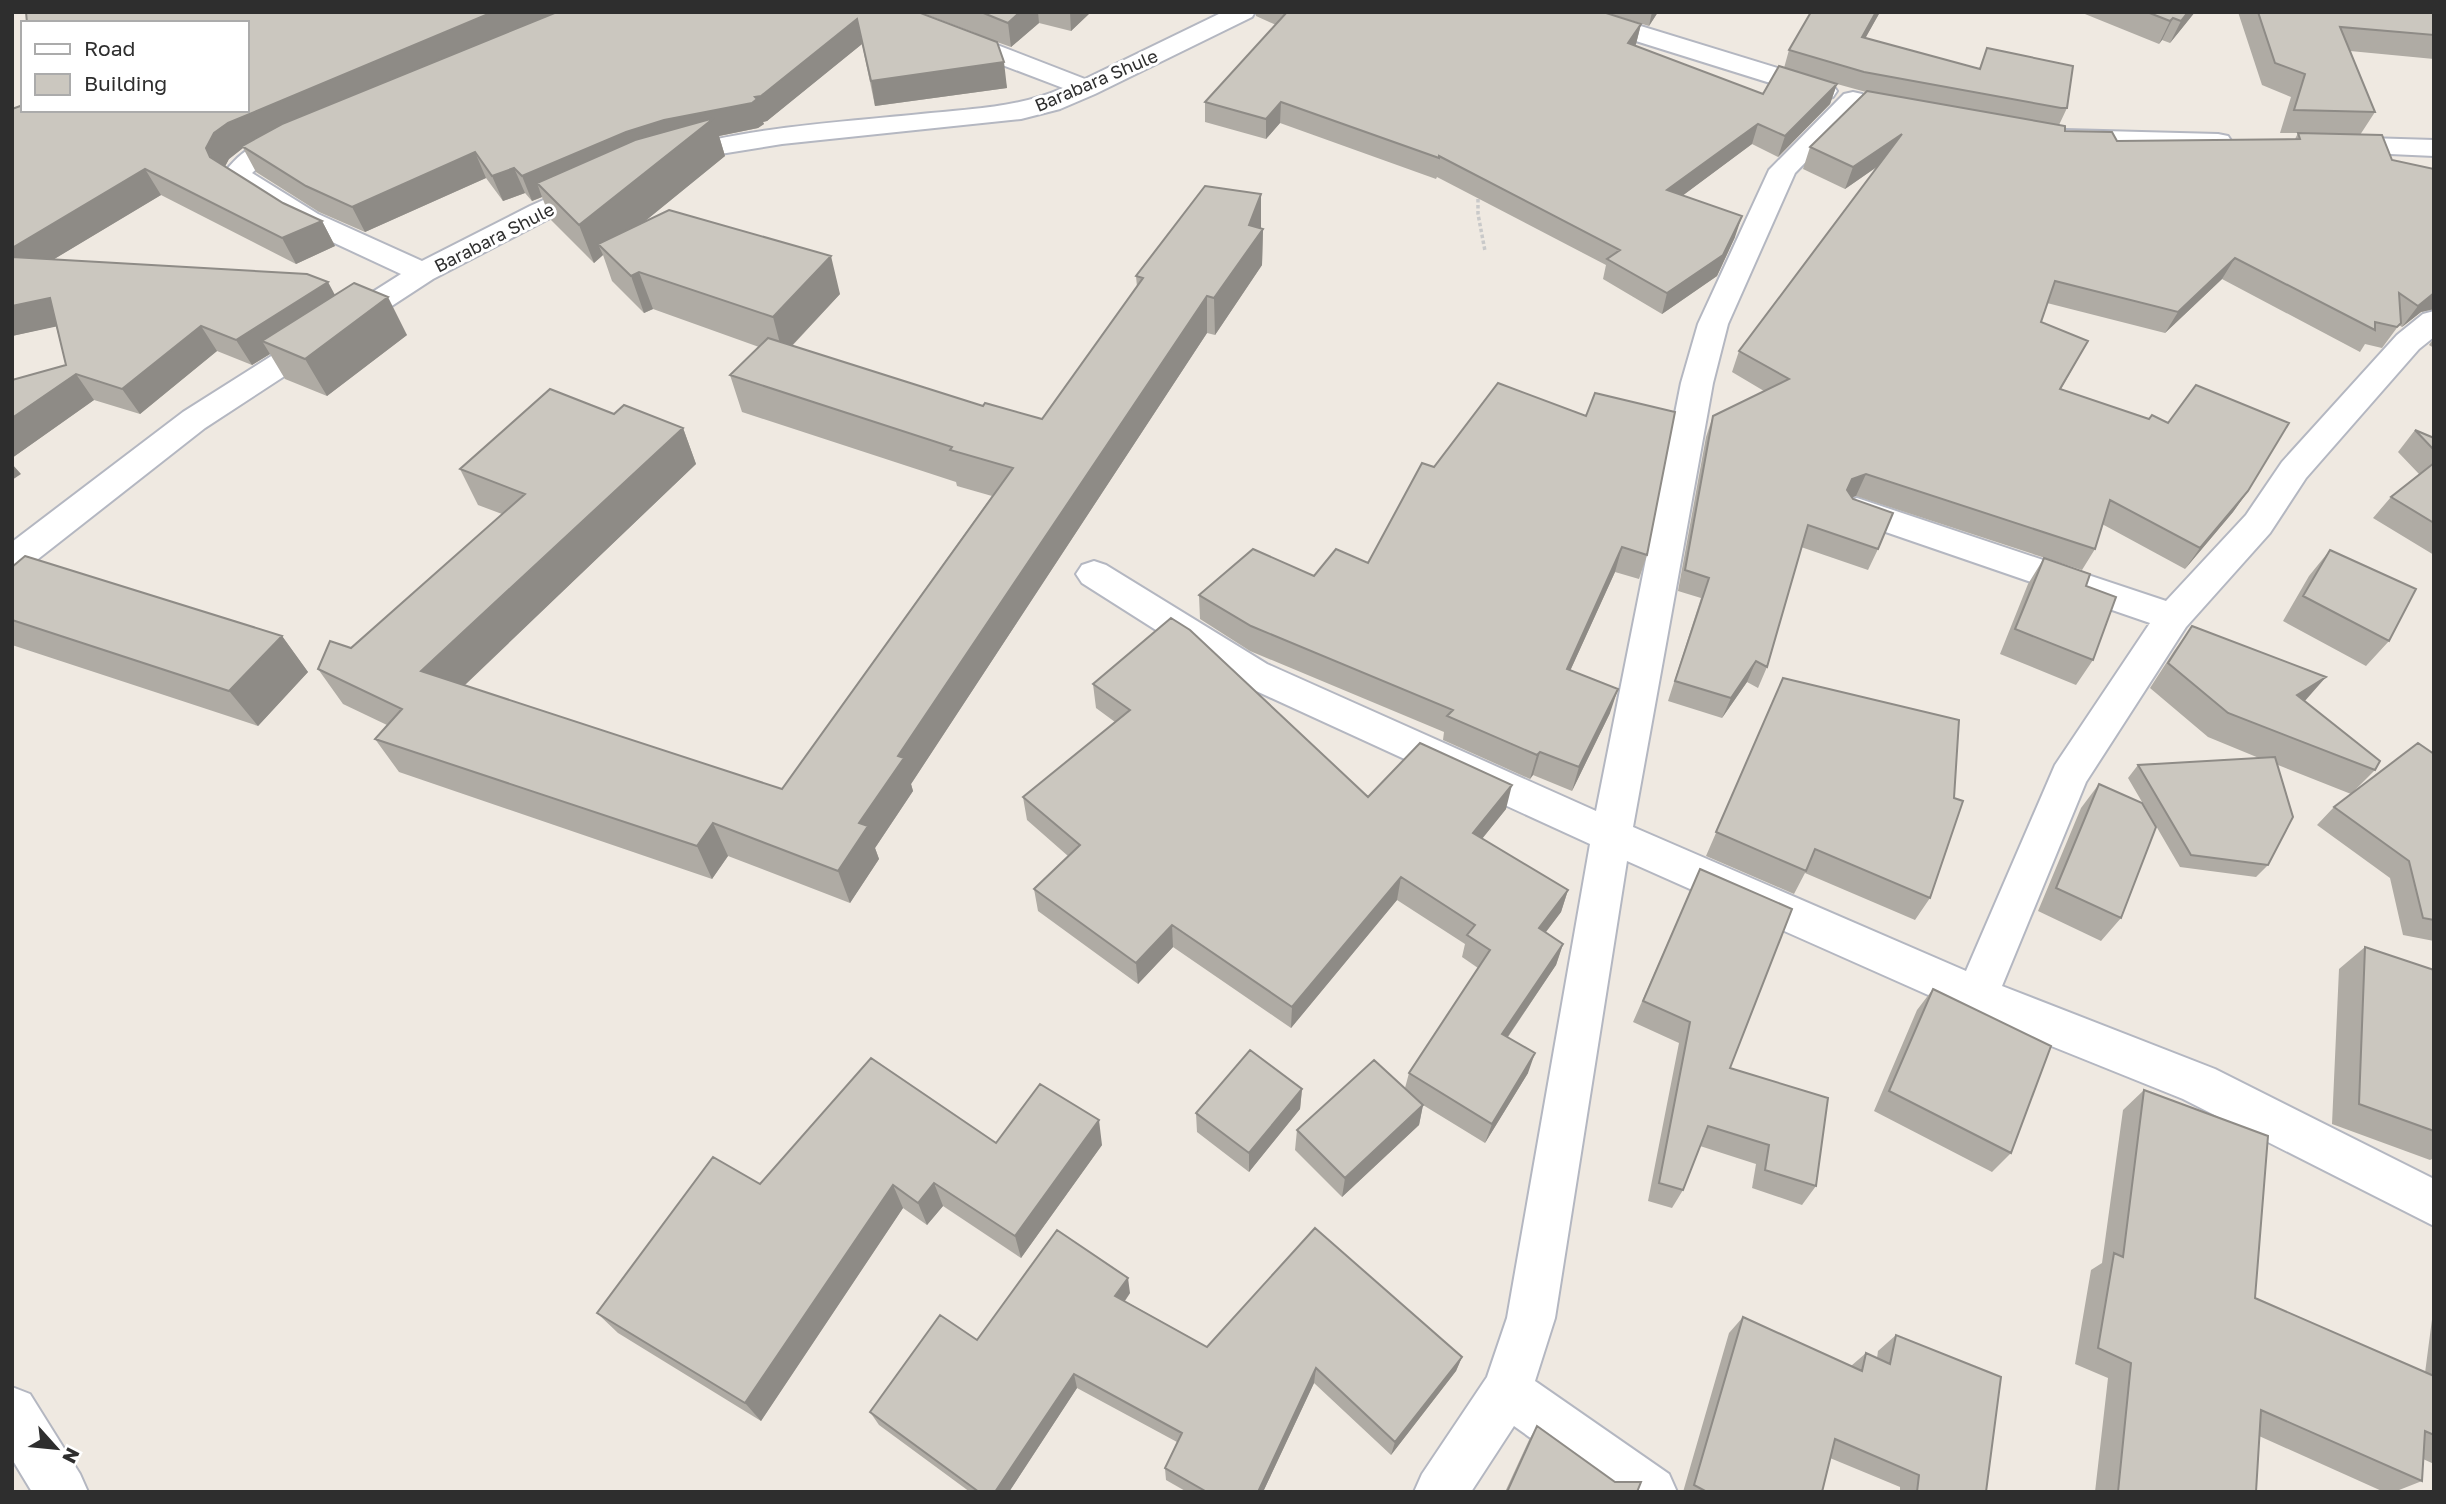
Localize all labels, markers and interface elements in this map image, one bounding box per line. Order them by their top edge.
legend [21,21,248,112]
text: Road [84,35,135,61]
street label: Barabara Shule [1031,44,1161,116]
text: Building [84,70,167,96]
street label: Barabara Shule [430,197,558,277]
north arrow [21,1413,91,1483]
text: N [58,1444,85,1468]

